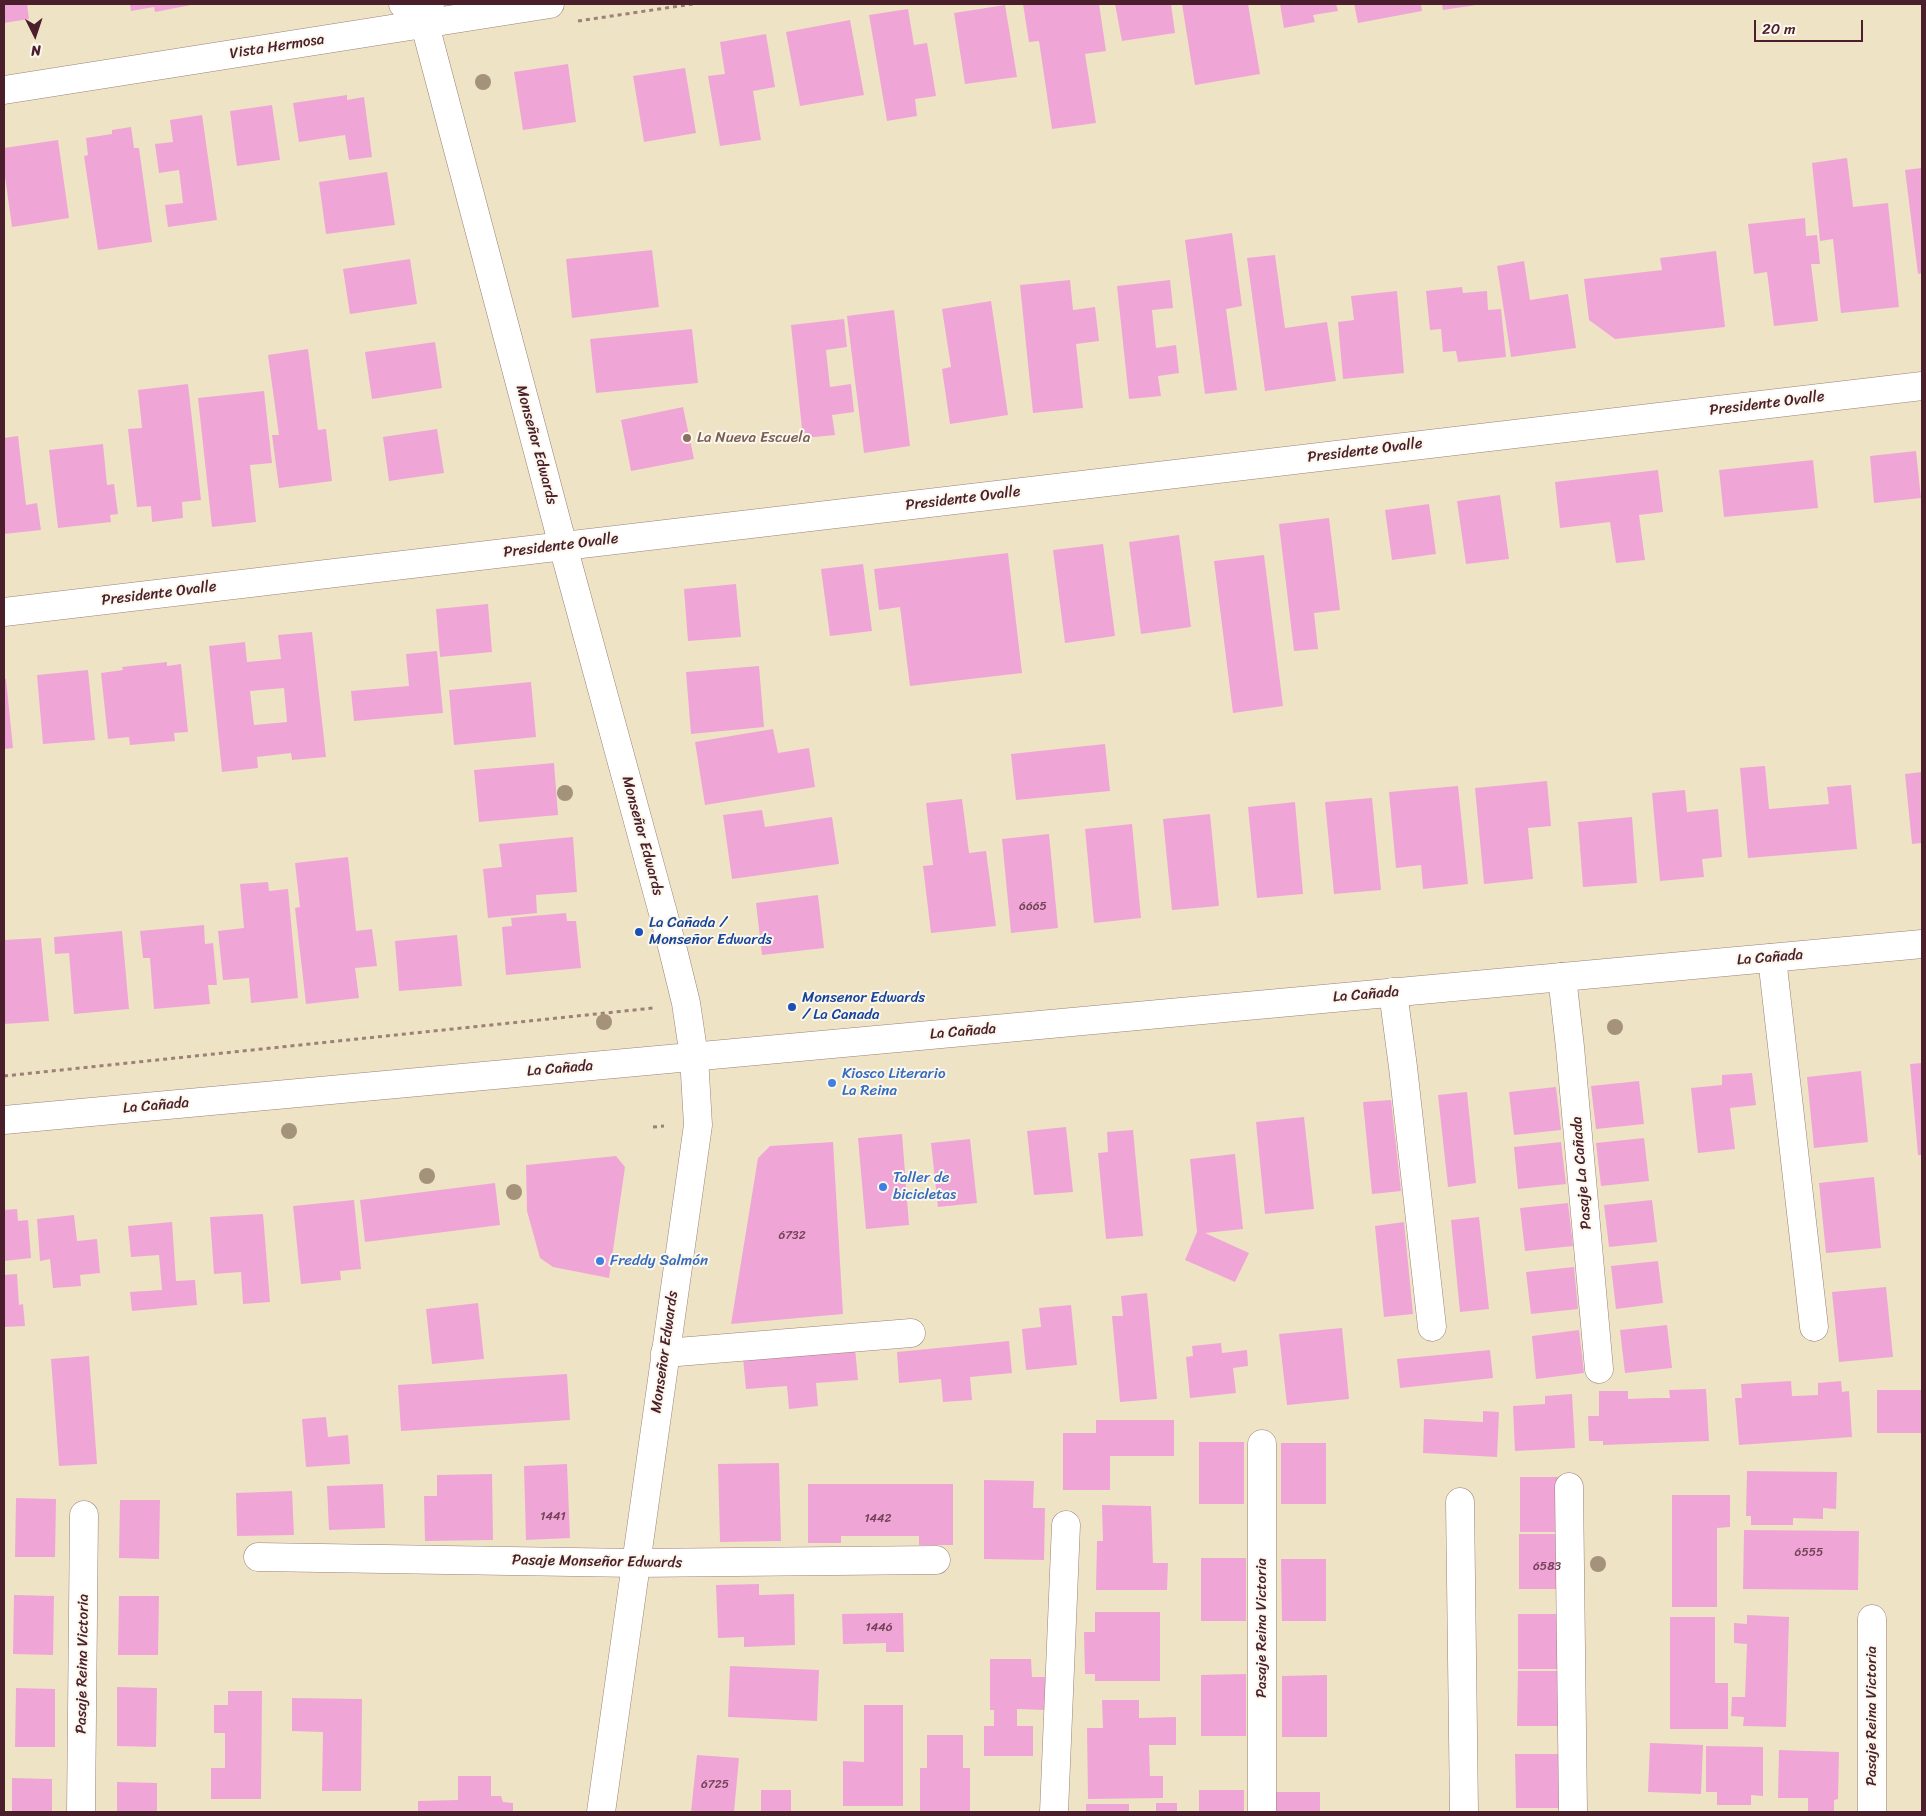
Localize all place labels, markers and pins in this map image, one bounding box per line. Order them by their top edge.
place label: La Nueva Escuela [697,429,810,447]
marker: La Nueva Escuela [681,432,693,444]
place label: La Cañada / Monseñor Edwards [649,914,772,949]
marker: La Cañada / Monseñor Edwards [633,926,645,938]
place label: Monsenor Edwards / La Canada [802,989,925,1024]
marker: Monsenor Edwards / La Canada [786,1001,798,1013]
place label: Kiosco Literario La Reina [842,1065,946,1100]
marker: Kiosco Literario La Reina [826,1077,838,1089]
place label: Taller de bicicletas [893,1169,956,1204]
marker: Taller de bicicletas [877,1181,889,1193]
place label: Freddy Salmón [610,1252,708,1270]
marker: Freddy Salmón [594,1255,606,1267]

